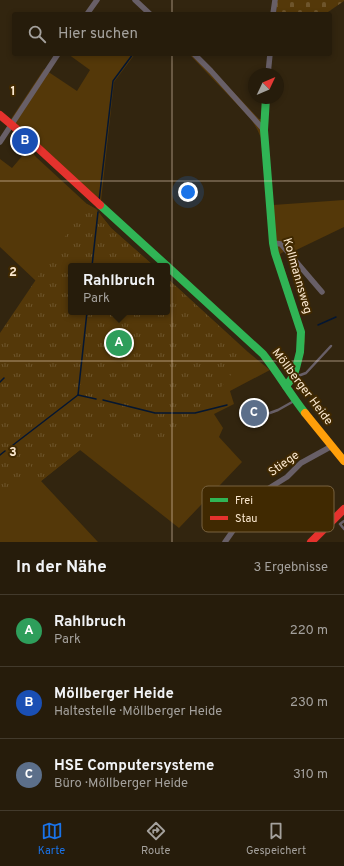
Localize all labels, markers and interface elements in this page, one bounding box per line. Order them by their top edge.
search box [12,12,332,56]
icon: search [26,23,48,45]
text: Hier suchen [58,25,138,44]
north arrow [248,68,284,104]
text: 1 [10,84,16,100]
pin: B [12,126,38,156]
your location [178,182,198,202]
street label: Kollmannsweg [279,236,315,316]
popup [68,263,170,315]
text: 2 [9,265,17,281]
text: Rahlbruch [83,272,155,291]
text: Park [83,291,110,307]
pin: A [106,328,132,358]
street label: Möllberger Heide [268,345,336,429]
pin: C [241,398,267,428]
text: 3 [9,445,17,461]
street label: Stiege [265,447,303,481]
legend [202,486,334,532]
text: Frei [235,494,253,508]
text: Stau [235,512,258,526]
text: In der Nähe [16,557,107,579]
text: 3 Ergebnisse [253,560,328,576]
text: Rahlbruch [54,613,126,632]
text: A [24,623,34,639]
text: 220 m [290,623,328,639]
text: Park [54,632,81,648]
text: Möllberger Heide [54,685,174,704]
text: B [25,695,33,711]
text: 230 m [290,695,328,711]
text: Haltestelle · Möllberger Heide [54,704,222,720]
text: HSE Computersysteme [54,757,214,776]
text: C [25,767,33,783]
text: 310 m [293,767,328,783]
text: Büro · Möllberger Heide [54,776,188,792]
tab: Karte [38,820,65,858]
tab: Route [141,820,170,858]
tab: Gespeichert [246,820,306,858]

